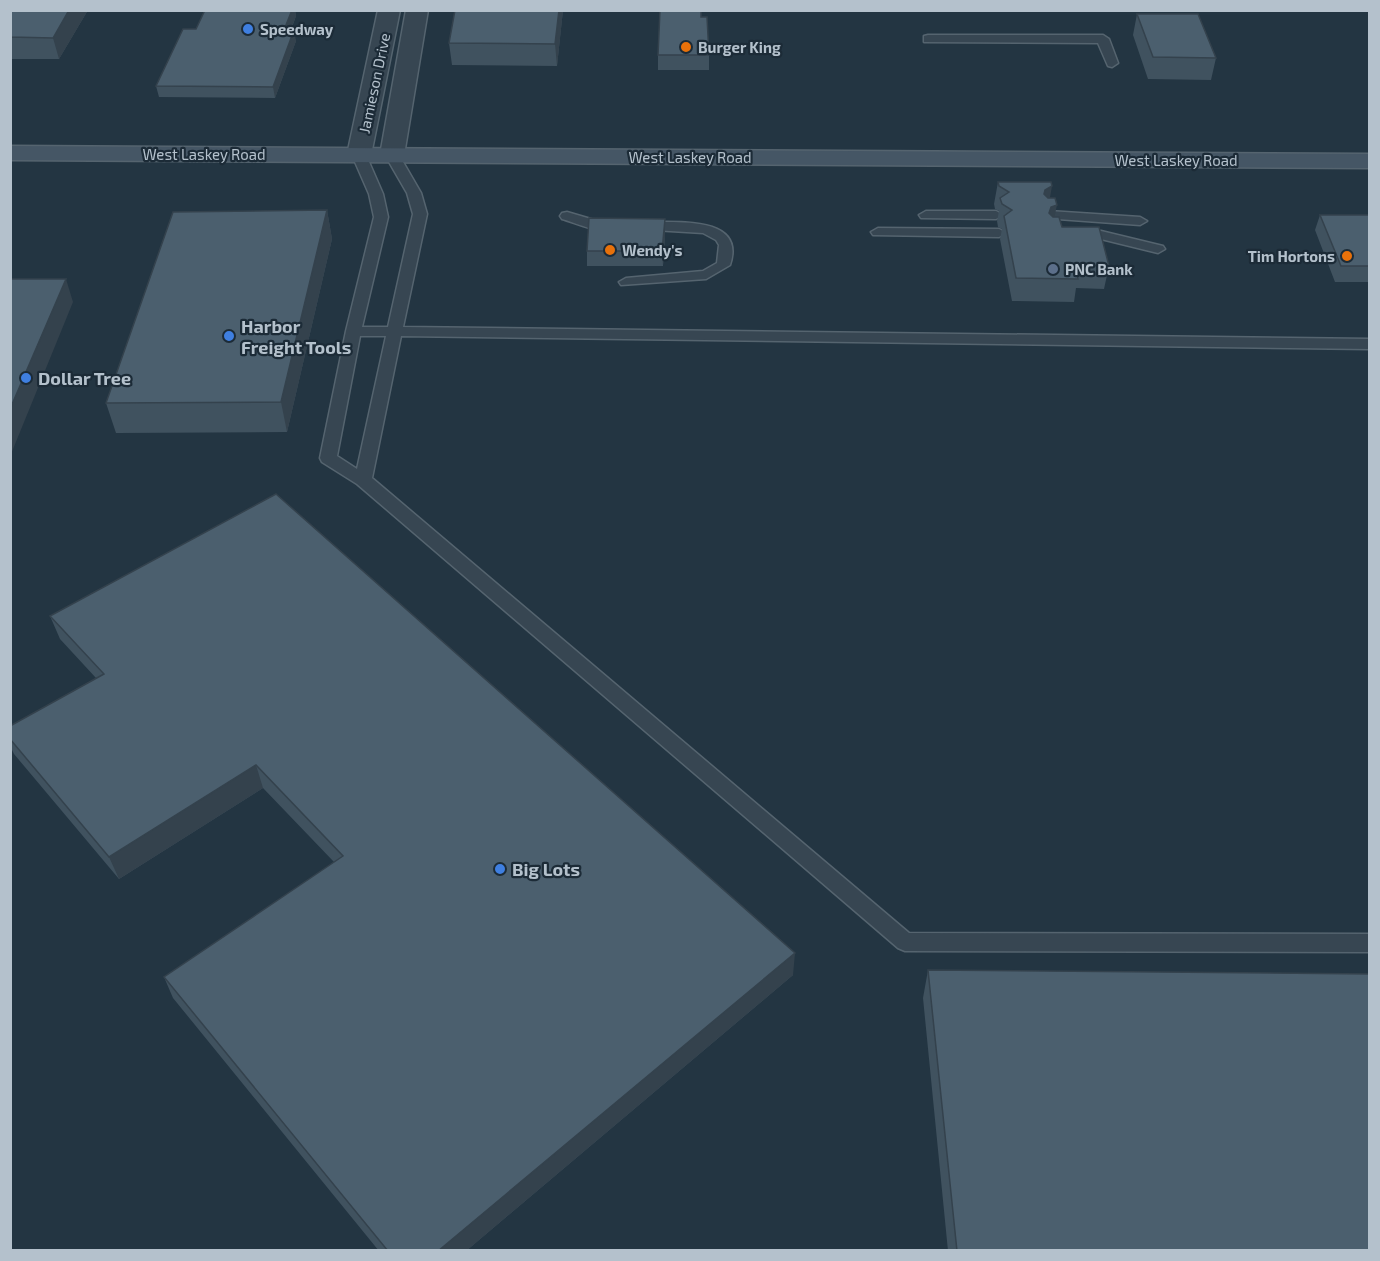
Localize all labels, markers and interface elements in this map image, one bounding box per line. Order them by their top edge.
place label: Speedway [260,20,334,39]
marker: Speedway [241,22,255,36]
street label: Jamieson Drive [355,31,393,135]
place label: Burger King [698,38,781,56]
marker: Burger King [679,40,693,54]
street label: West Laskey Road [142,145,266,163]
street label: West Laskey Road [628,148,752,166]
street label: West Laskey Road [1114,151,1238,169]
place label: Wendy's [622,241,682,260]
marker: Wendy's [603,243,617,257]
place label: Tim Hortons [1248,247,1335,265]
marker: Tim Hortons [1340,249,1354,263]
place label: PNC Bank [1065,260,1133,278]
marker: PNC Bank [1046,262,1060,276]
place label: Harbor Freight Tools [241,315,351,358]
marker: Harbor Freight Tools [222,329,236,343]
place label: Dollar Tree [38,367,131,389]
marker: Dollar Tree [19,371,33,385]
place label: Big Lots [512,858,580,880]
marker: Big Lots [493,862,507,876]

